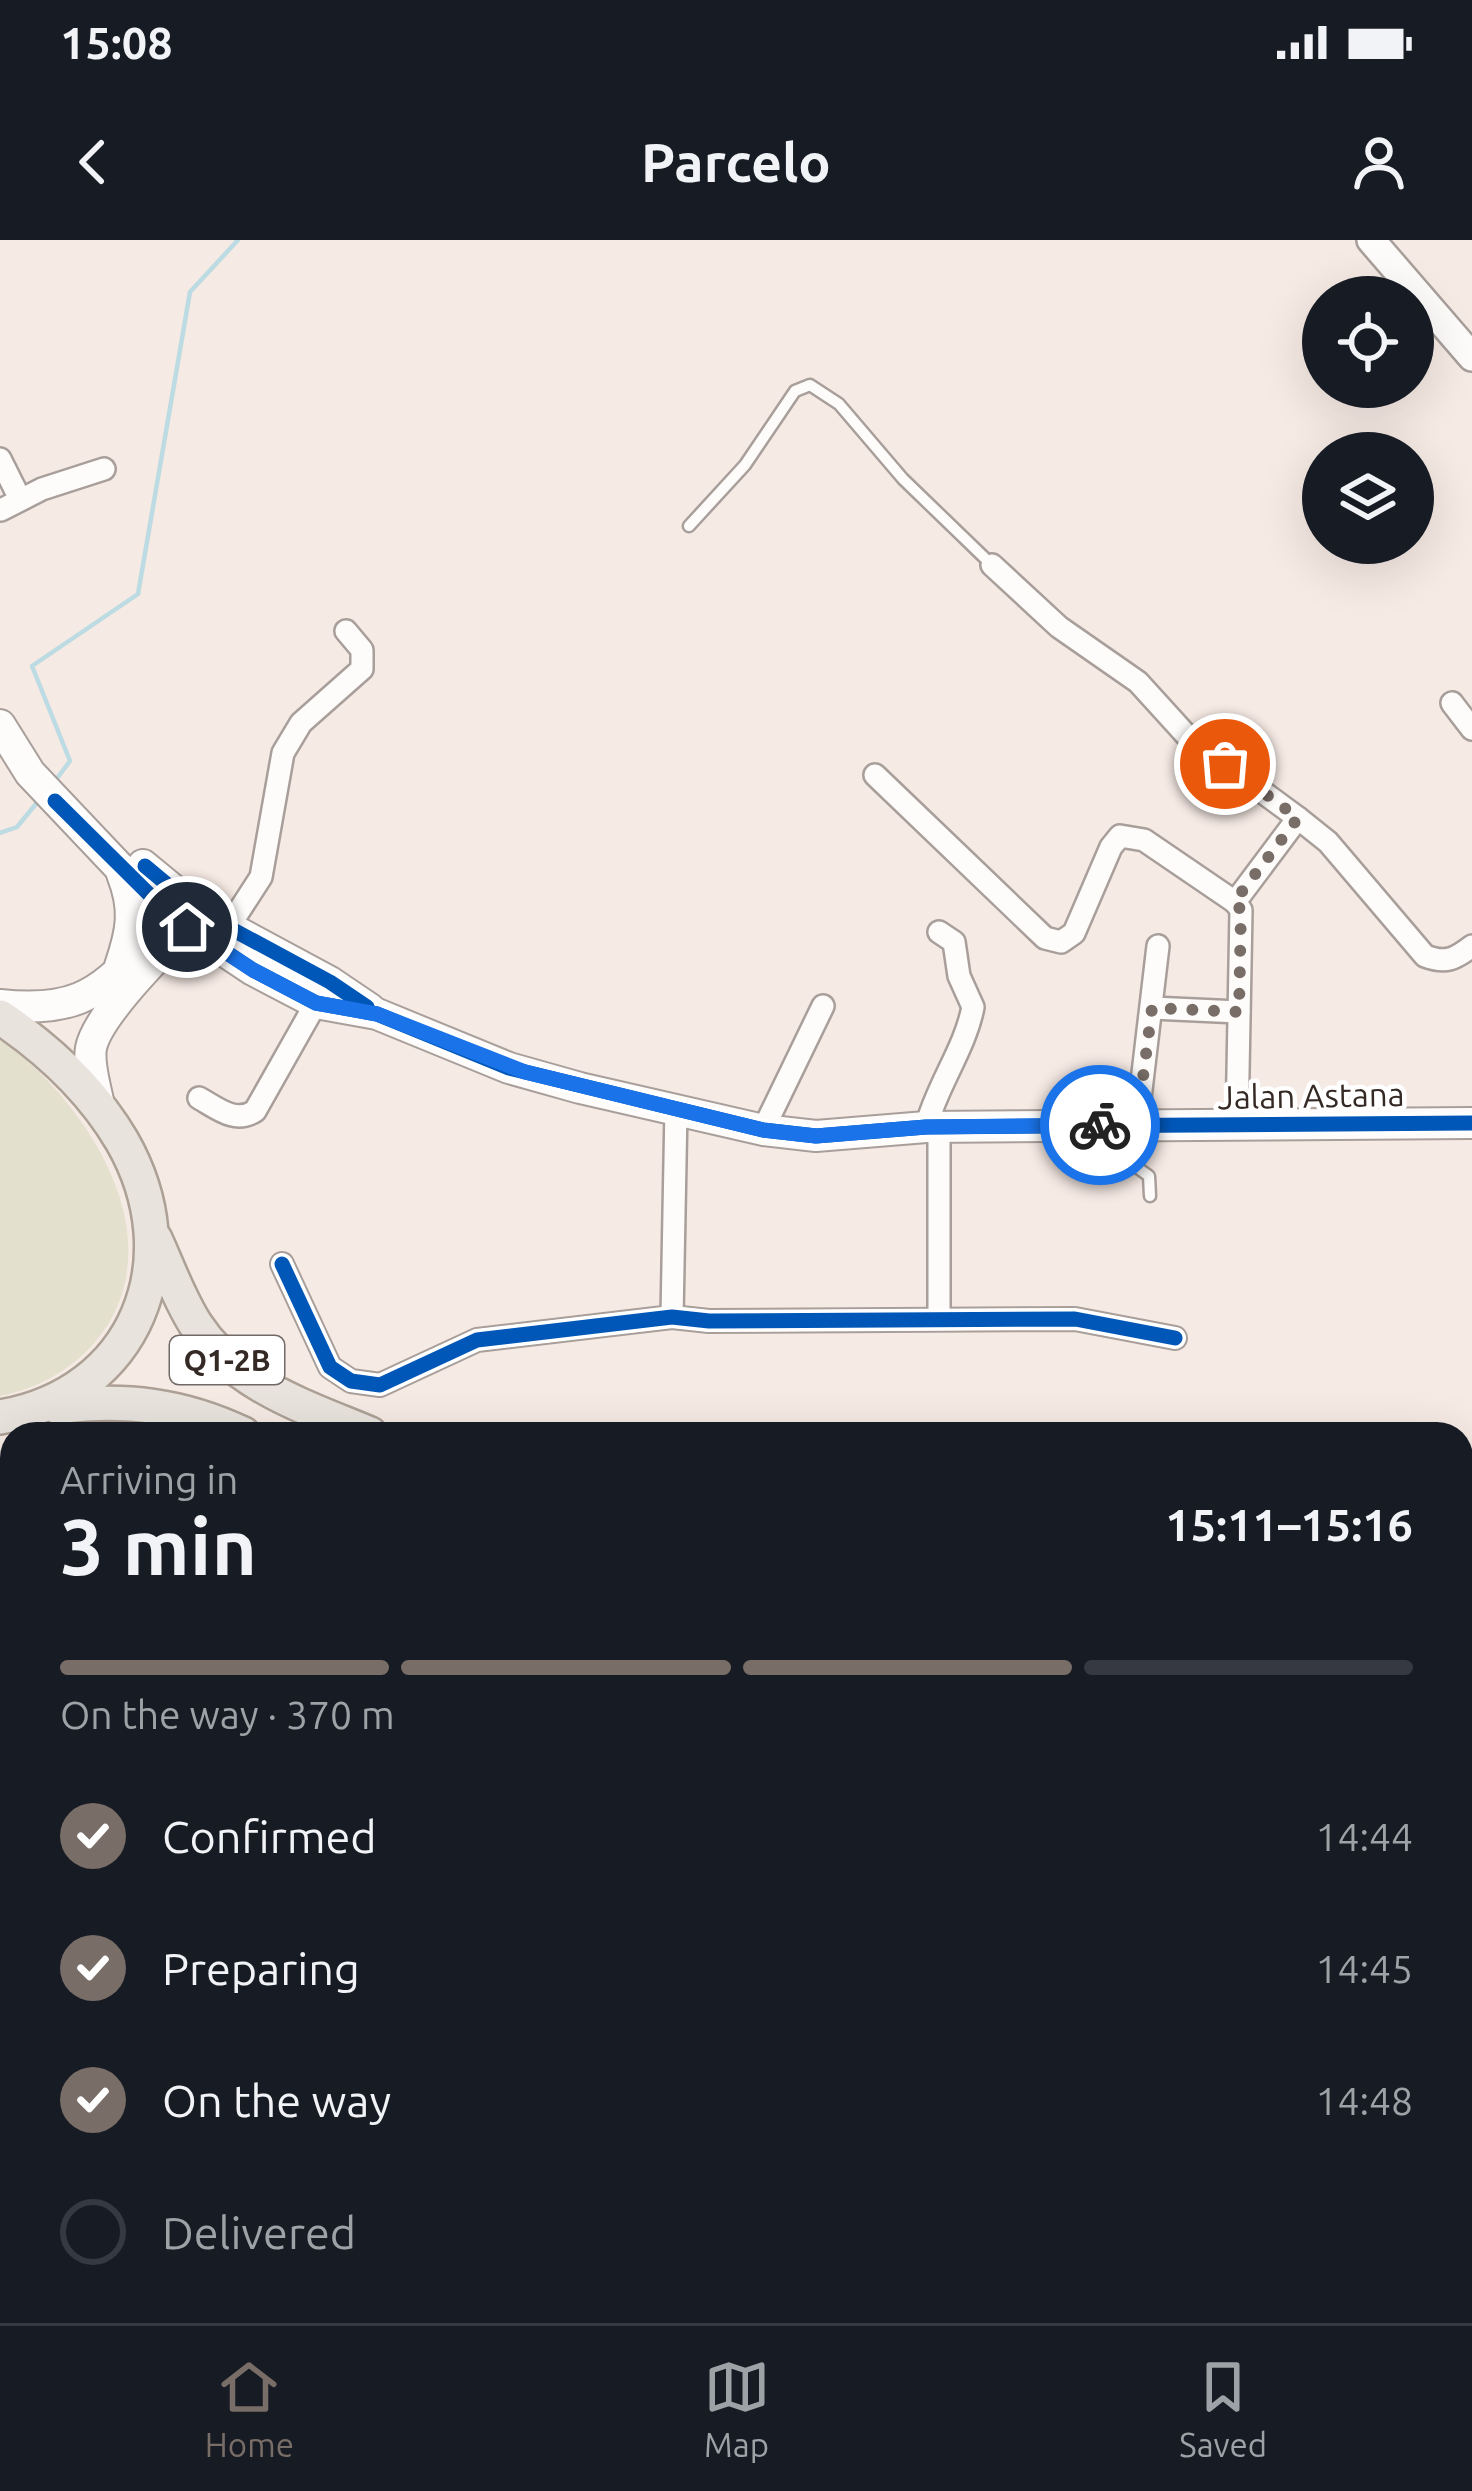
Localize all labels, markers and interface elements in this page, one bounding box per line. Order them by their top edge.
text: 15:08 [60,17,173,68]
icon: back [60,129,126,195]
icon: person [1346,129,1412,195]
text: Parcelo [641,132,831,192]
map controls [1302,276,1434,564]
button: locate [1302,276,1434,408]
button: layers [1302,432,1434,564]
pin [1174,713,1276,815]
icon: bag [1192,731,1258,797]
pin [136,876,238,978]
icon: home [154,894,220,960]
courier [1040,1065,1160,1185]
street label: Jalan Astana [1217,1075,1405,1115]
icon: bike [1067,1092,1133,1158]
road number: Q1-2B [170,1336,284,1384]
text: Arriving in [60,1458,238,1501]
text: 15:11–15:16 [1165,1499,1413,1550]
text: 3 min [60,1502,257,1590]
text: On the way · 370 m [60,1693,395,1736]
icon: check [60,1803,126,1869]
text: Confirmed [162,1811,377,1862]
text: 14:44 [1315,1815,1413,1858]
icon: check [60,1935,126,2001]
text: Preparing [162,1943,360,1994]
text: 14:45 [1315,1947,1413,1990]
icon: check [60,2067,126,2133]
text: On the way [162,2075,391,2126]
text: 14:48 [1315,2079,1413,2122]
text: Delivered [162,2207,356,2258]
tab: Home [205,2354,294,2463]
tab: Map [704,2354,770,2463]
tab: Saved [1179,2354,1267,2463]

